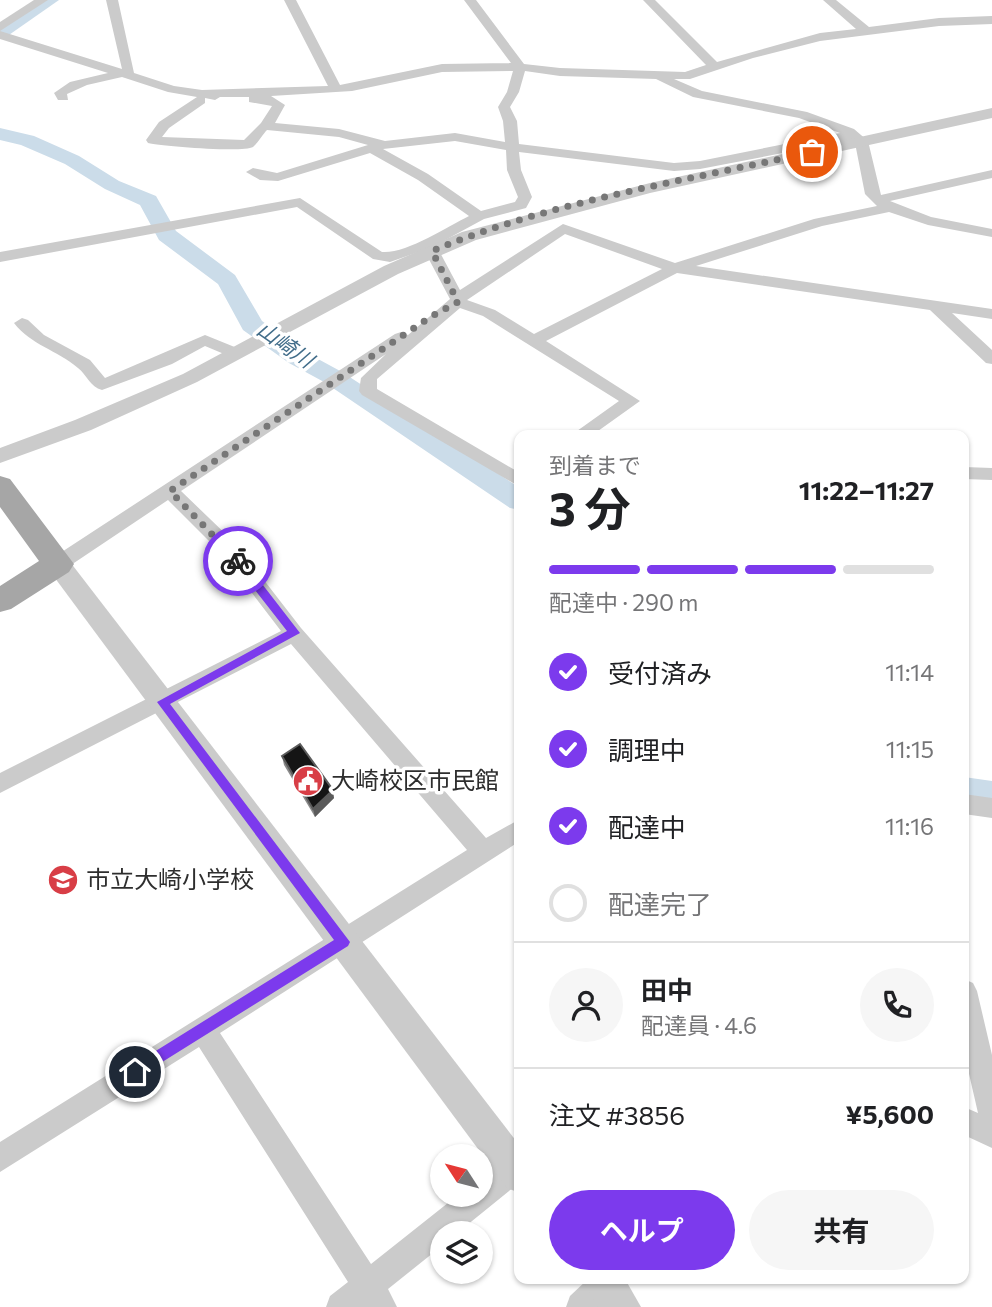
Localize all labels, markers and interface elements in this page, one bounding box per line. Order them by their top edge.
pin [782,122,842,182]
icon: bag [793,133,831,171]
water label: 山崎川 [253,315,320,373]
text: 到着まで [549,451,641,479]
text: 11:22–11:27 [799,474,934,505]
text: 3 分 [549,479,631,535]
courier [203,526,273,596]
icon: bike [219,542,257,580]
text: 配達中 · 290 m [549,588,698,616]
icon: check [549,653,587,691]
text: 受付済み [608,657,712,688]
text: 11:14 [885,658,934,686]
icon: check [549,730,587,768]
text: 調理中 [608,734,686,765]
text: 11:15 [886,735,934,763]
public building icon: 大崎校区市民館 [291,764,325,798]
place label: 大崎校区市民館 [331,765,499,794]
icon: check [549,807,587,845]
text: 配達中 [608,811,686,842]
text: 11:16 [885,812,934,840]
school or university icon: 市立大崎小学校 [46,863,80,897]
place label: 市立大崎小学校 [86,864,254,893]
text: 配達完了 [608,888,712,919]
button: person [549,968,623,1042]
button: phone [860,968,934,1042]
text: 田中 [641,974,693,1005]
text: 配達員 · 4.6 [641,1011,757,1039]
pin [105,1042,165,1102]
icon: home [116,1053,154,1091]
text: ¥5,600 [846,1098,934,1129]
text: 注文 #3856 [549,1099,685,1130]
north arrow [430,1144,494,1208]
map controls [430,1144,493,1284]
button: ヘルプ [549,1190,735,1270]
button: 共有 [749,1190,934,1270]
button: layers [430,1221,493,1284]

